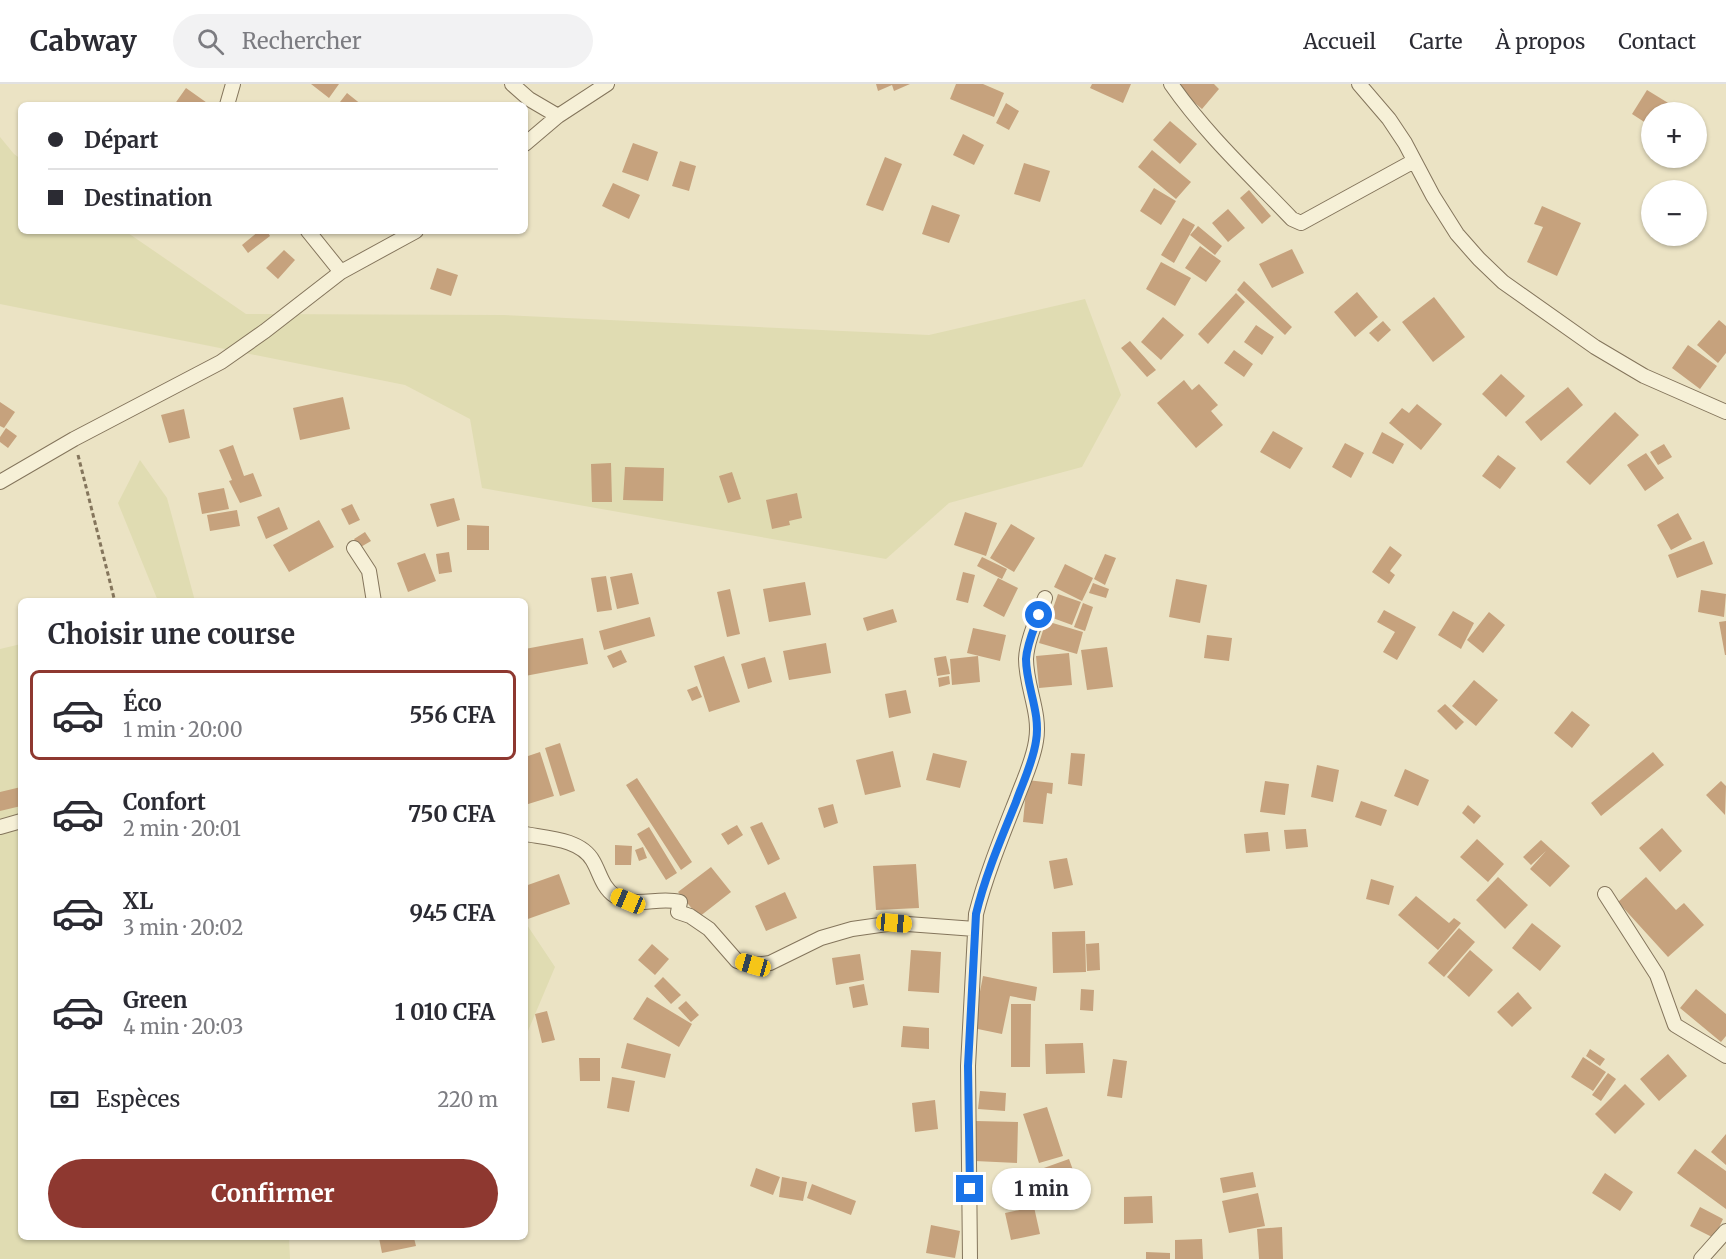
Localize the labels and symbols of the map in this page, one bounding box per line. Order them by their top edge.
route start [1025,601,1052,628]
car [608,886,648,916]
car [875,912,913,934]
car [733,951,773,979]
callout: 1 min [991,1168,1090,1210]
route end [956,1175,983,1202]

